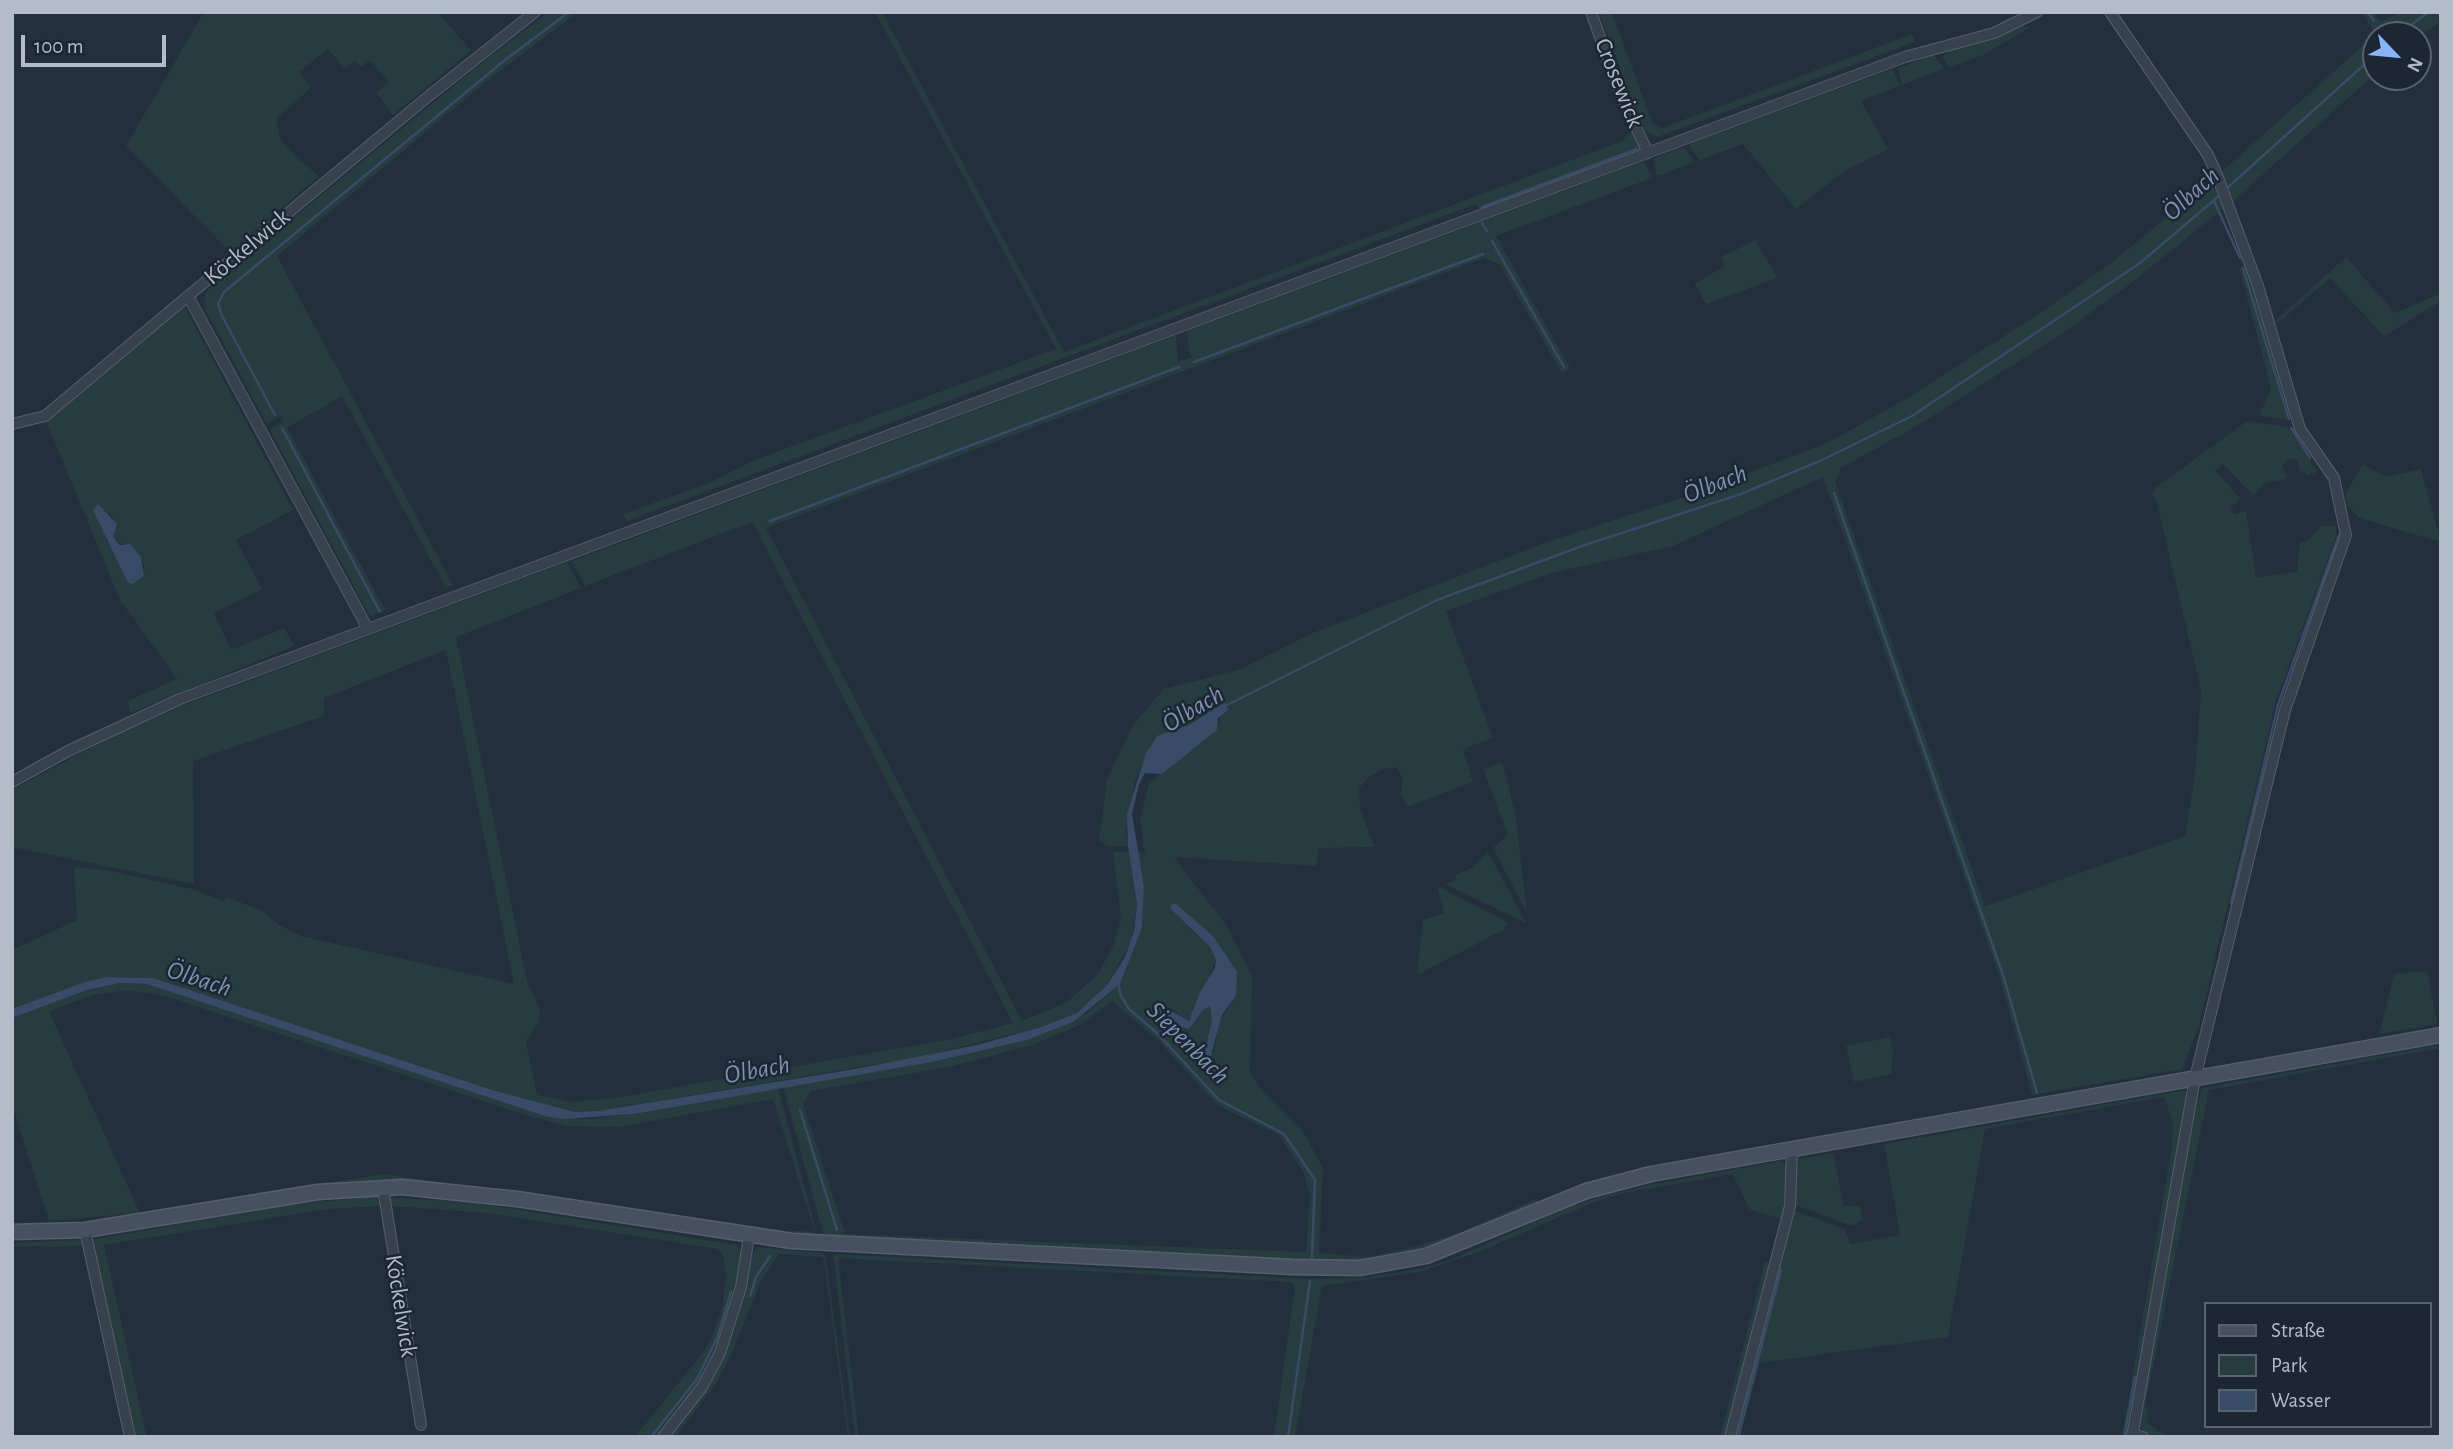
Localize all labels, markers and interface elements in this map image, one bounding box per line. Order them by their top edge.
scale bar [24,21,170,65]
north arrow [2362,21,2432,91]
street label: Crosewick [1588,34,1650,132]
text: 100 m [34,36,84,57]
text: N [2403,54,2426,75]
water label: Ölbach [2156,160,2226,228]
street label: Köckelwick [198,203,296,291]
water label: Ölbach [1679,458,1751,510]
water label: Ölbach [1157,679,1229,739]
water label: Ölbach [163,954,235,1004]
water label: Siepenbach [1140,995,1236,1091]
water label: Ölbach [722,1049,792,1091]
street label: Köckelwick [379,1253,423,1359]
legend [2204,1302,2432,1428]
text: Straße [2271,1320,2325,1341]
text: Park [2271,1355,2307,1376]
text: Wasser [2271,1390,2330,1411]

